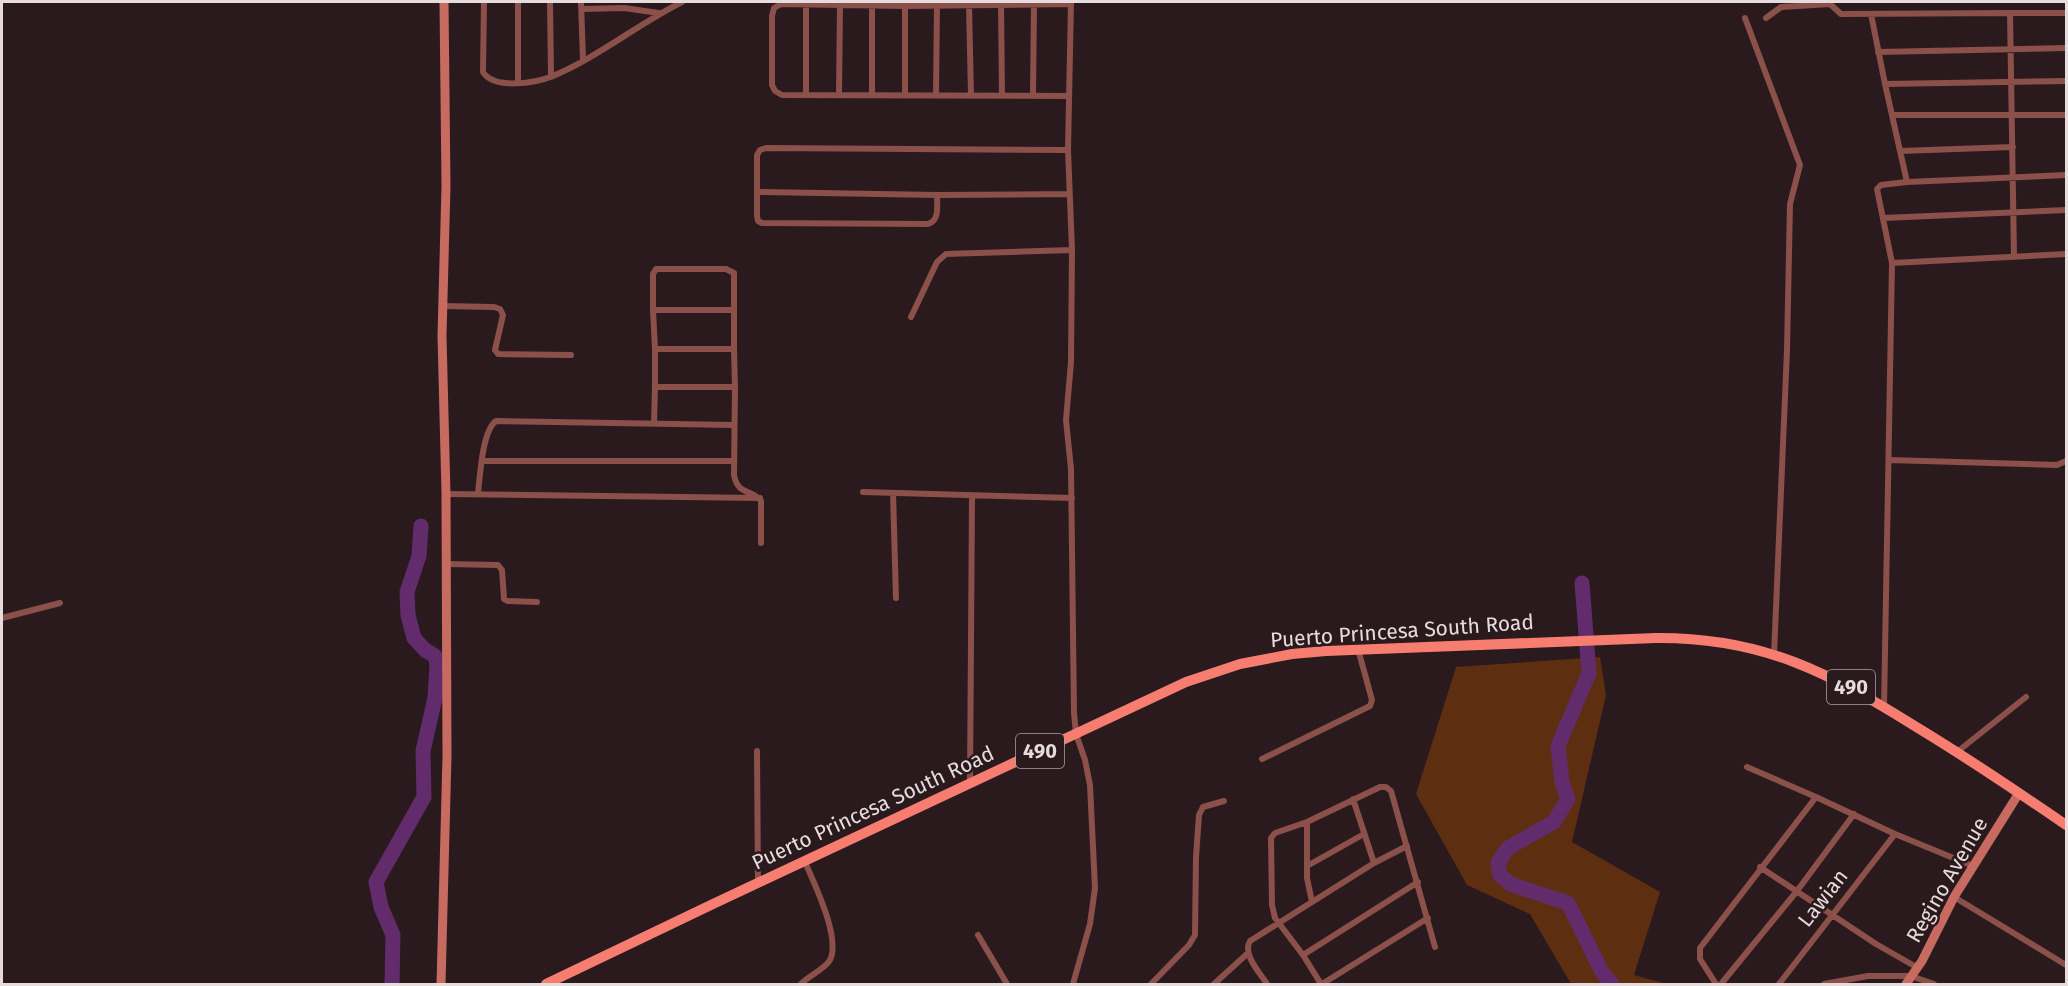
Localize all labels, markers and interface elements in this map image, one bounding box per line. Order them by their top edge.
street label: Puerto Princesa South Road [1269,609,1535,653]
road number: 490 [1827,670,1875,704]
road number: 490 [1016,734,1064,768]
street label: Puerto Princesa South Road [748,740,998,876]
street label: Regino Avenue [1901,813,1993,947]
street label: Lawian [1792,864,1854,932]

